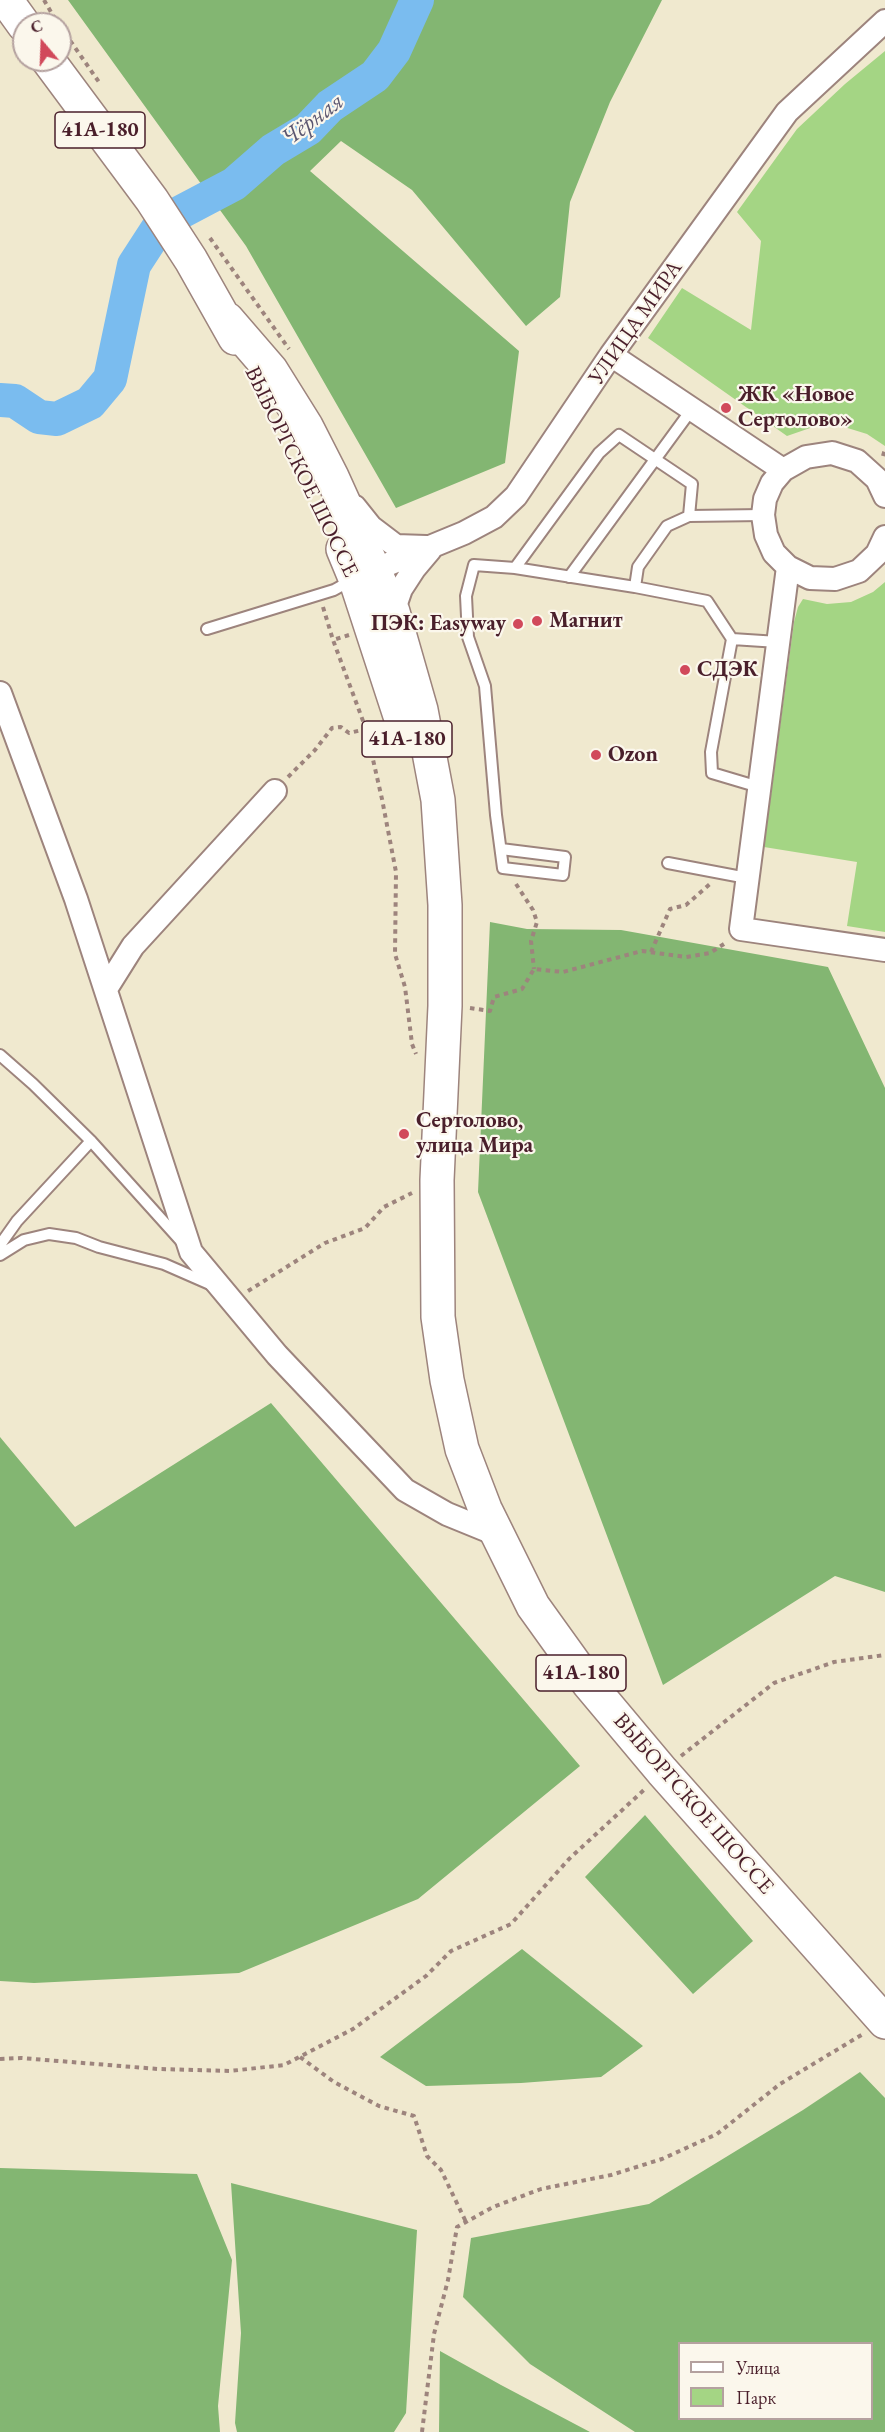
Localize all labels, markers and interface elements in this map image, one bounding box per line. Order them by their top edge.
north arrow [12,12,72,72]
text: С [28,15,45,38]
water label: Чёрная [276,87,350,153]
road number: 41А-180 [55,112,145,148]
street label: УЛИЦА МИРА [583,256,689,390]
street label: ВЫБОРГСКОЕ ШОССЕ [238,362,364,582]
place label: ЖК «Новое Сертолово» [738,382,854,434]
marker: ЖК «Новое Сертолово» [719,401,733,415]
place label: Магнит [549,608,623,634]
place label: ПЭК: Easyway [371,611,506,637]
marker: Магнит [530,614,544,628]
marker: ПЭК: Easyway [511,617,525,631]
place label: СДЭК [697,657,758,683]
marker: СДЭК [678,663,692,677]
road number: 41А-180 [362,721,452,757]
place label: Ozon [608,742,658,768]
marker: Ozon [589,748,603,762]
place label: Сертолово, улица Мира [416,1108,533,1160]
marker: Сертолово, улица Мира [397,1127,411,1141]
road number: 41А-180 [536,1655,626,1691]
street label: ВЫБОРГСКОЕ ШОССЕ [607,1708,779,1900]
legend [678,2342,873,2420]
text: Улица [736,2356,780,2379]
text: Парк [736,2386,776,2409]

